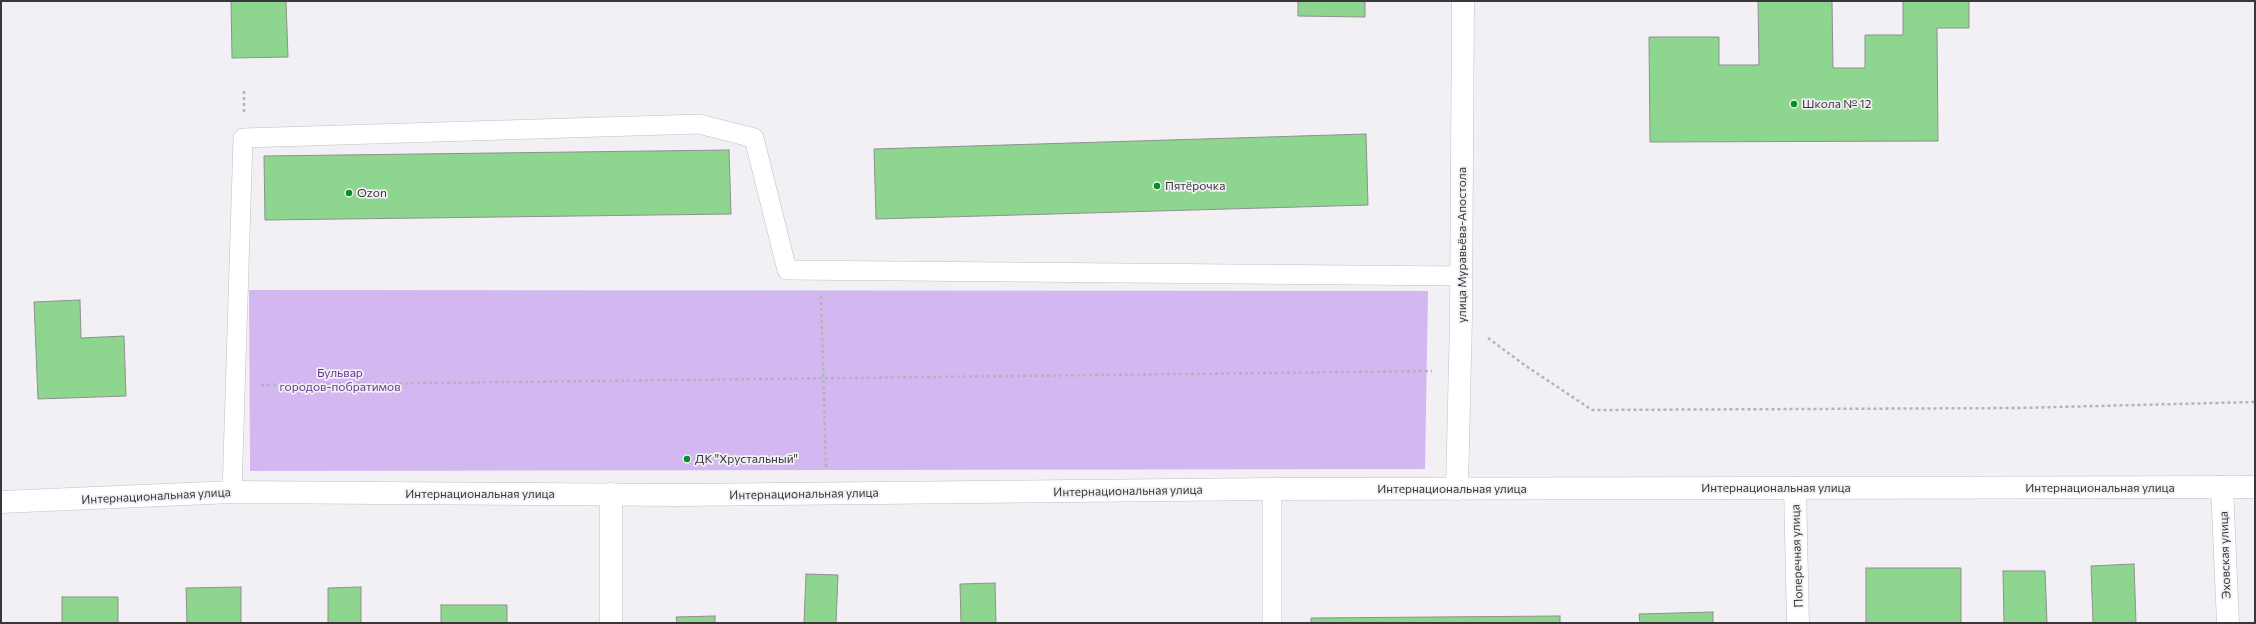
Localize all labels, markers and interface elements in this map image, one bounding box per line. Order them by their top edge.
place label: Школа № 12 [1802,97,1871,111]
marker: Школа № 12 [1789,99,1799,109]
street label: улица Муравьёва-Апостола [1455,167,1469,323]
place label: Пятёрочка [1165,179,1225,193]
marker: Пятёрочка [1152,181,1162,191]
place label: Ozon [357,186,387,200]
marker: Ozon [344,188,354,198]
park label: Бульвар городов-побратимов [279,366,401,394]
place label: ДК "Хрустальный" [695,452,798,466]
marker: ДК "Хрустальный" [682,454,692,464]
street label: Интернациональная улица [1701,481,1851,495]
street label: Интернациональная улица [2025,481,2175,495]
street label: Интернациональная улица [1053,482,1203,500]
street label: Интернациональная улица [1377,482,1527,496]
street label: Интернациональная улица [81,485,231,507]
street label: Интернациональная улица [729,485,879,503]
street label: Интернациональная улица [405,487,555,501]
street label: Поперечная улица [1788,504,1806,608]
street label: Эховская улица [2216,511,2234,599]

